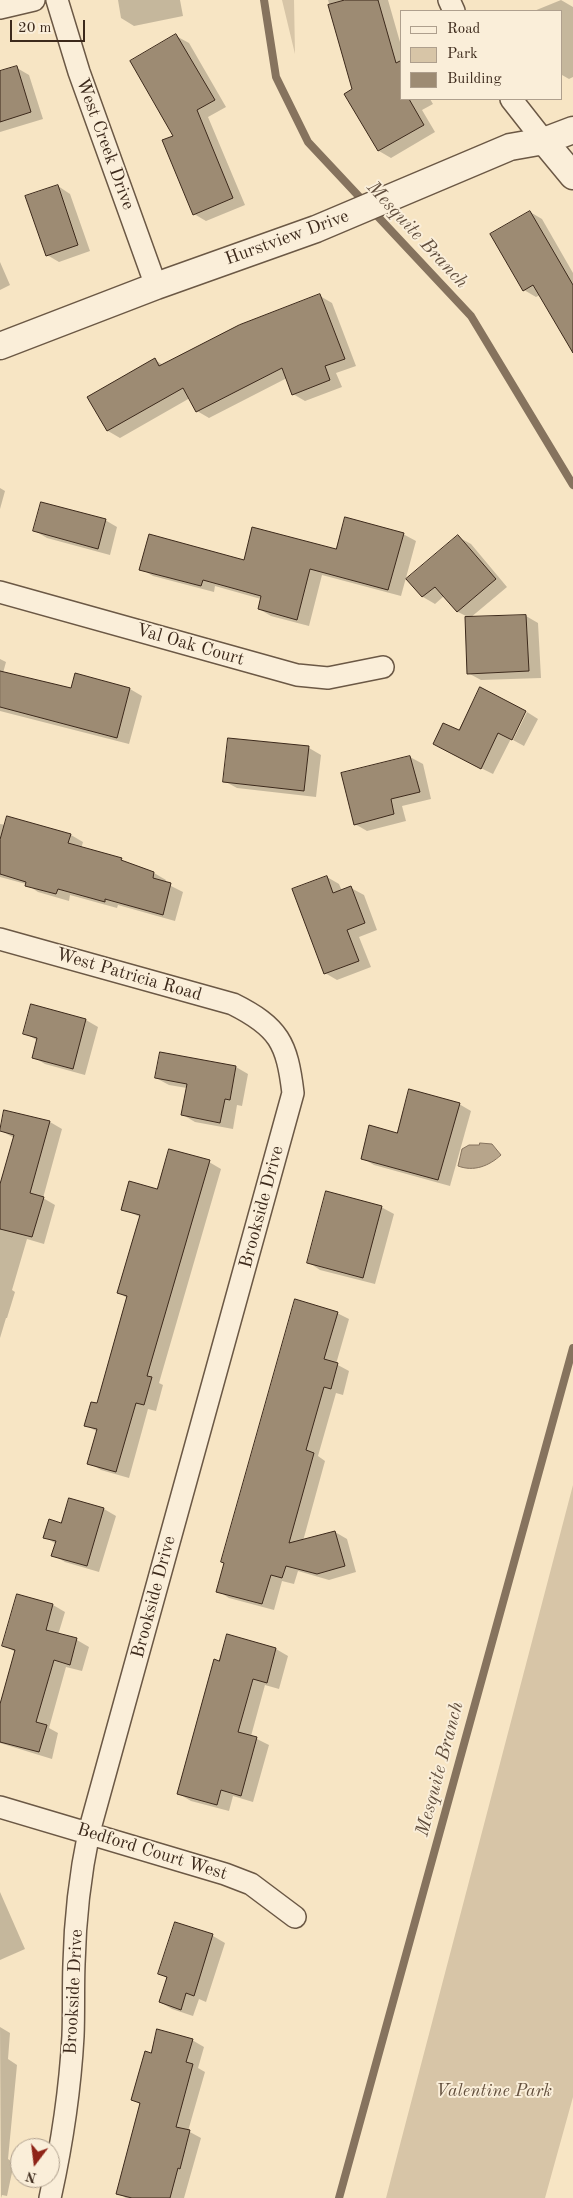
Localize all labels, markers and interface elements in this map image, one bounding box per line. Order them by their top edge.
scale bar [12,10,88,42]
legend [400,10,563,100]
text: 20 m [18,21,52,36]
text: Road [447,22,480,37]
text: Park [447,47,478,62]
text: Building [447,72,502,87]
street label: West Creek Drive [71,75,139,213]
water label: Mesquite Branch [361,177,473,293]
street label: Hurstview Drive [222,206,352,270]
street label: Val Oak Court [133,619,247,671]
street label: West Patricia Road [54,944,204,1006]
street label: Brookside Drive [235,1144,289,1270]
street label: Brookside Drive [127,1534,181,1660]
water label: Mesquite Branch [411,1699,469,1839]
street label: Bedford Court West [74,1819,230,1885]
street label: Brookside Drive [60,1929,88,2055]
park label: Valentine Park [436,2080,552,2102]
north arrow [10,2138,60,2188]
text: N [24,2168,38,2185]

